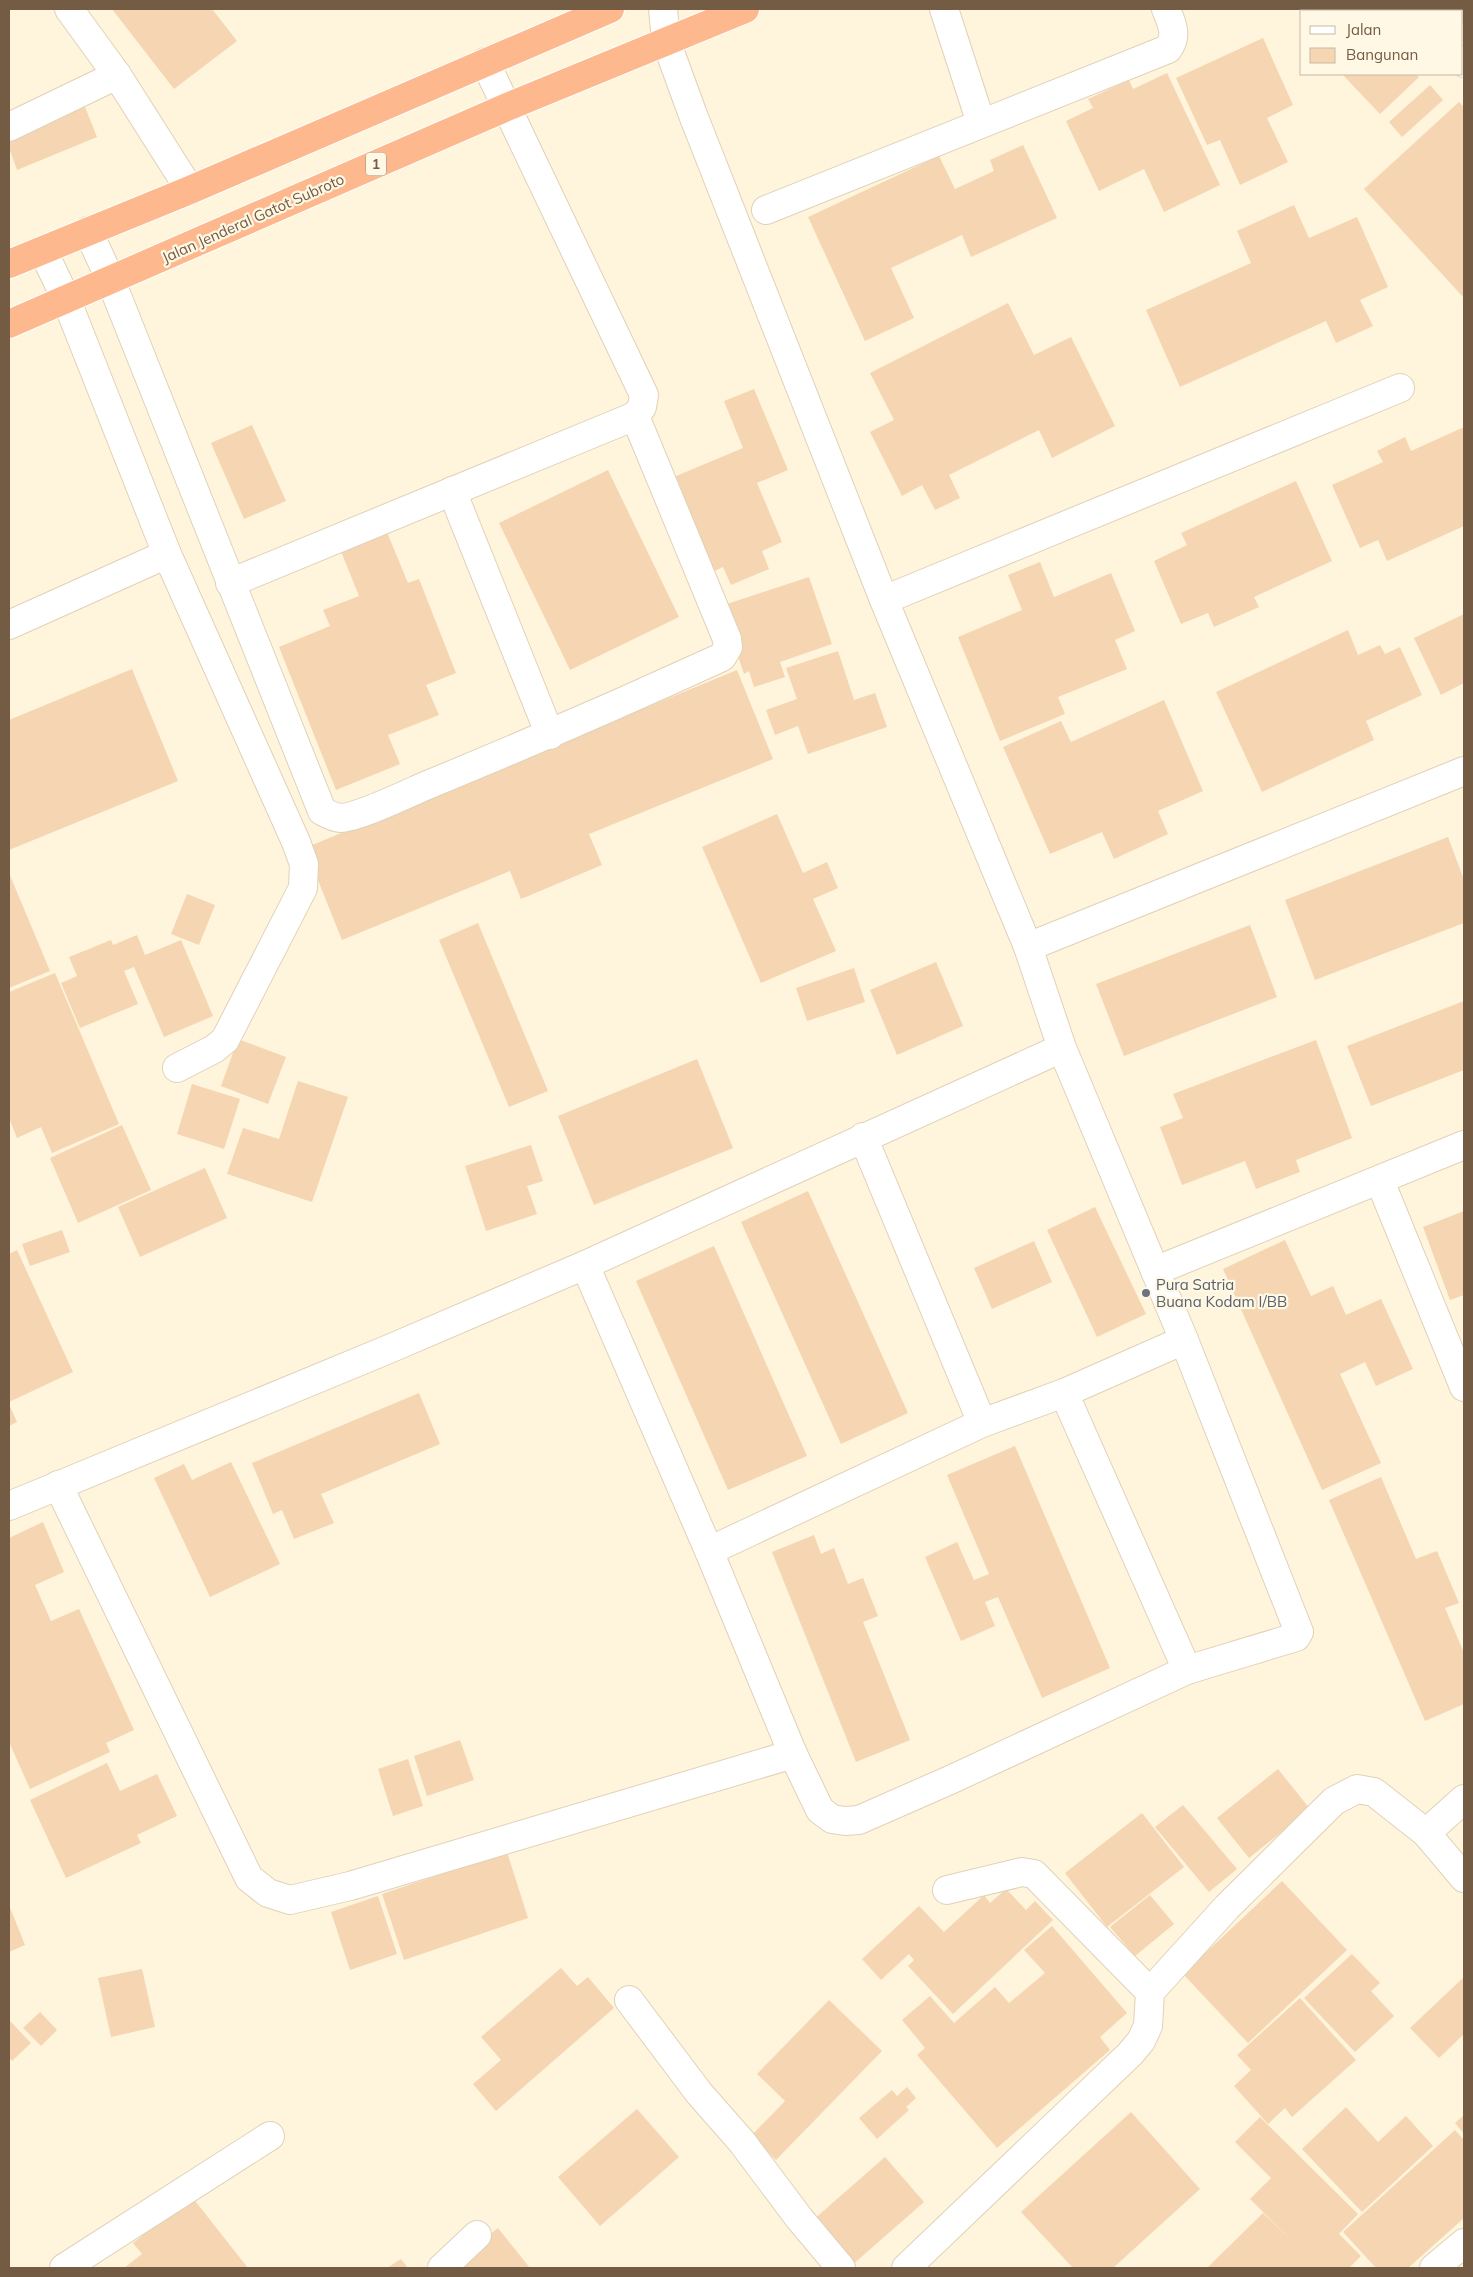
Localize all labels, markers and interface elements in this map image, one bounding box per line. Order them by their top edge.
legend [1300,10,1463,75]
text: Jalan [1346,20,1381,39]
text: Bangunan [1346,45,1418,64]
road number: 1 [366,152,386,175]
street label: Jalan Jenderal Gatot Subroto [159,169,347,267]
place label: Pura Satria Buana Kodam I/BB [1156,1275,1287,1311]
marker: Pura Satria Buana Kodam I/BB [1140,1287,1152,1299]

